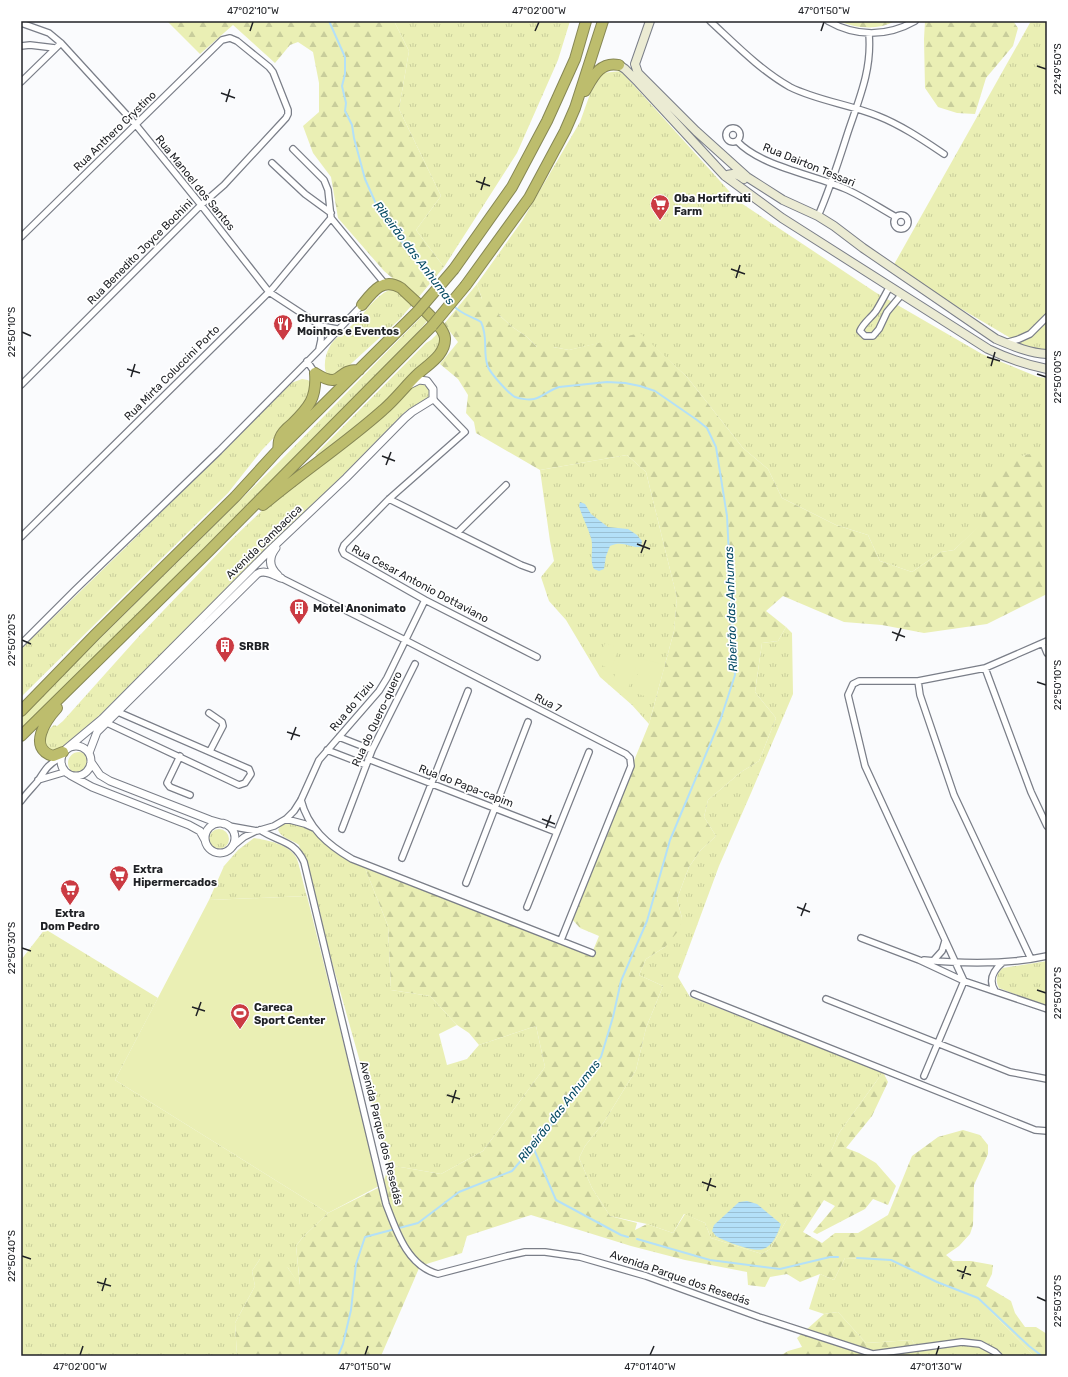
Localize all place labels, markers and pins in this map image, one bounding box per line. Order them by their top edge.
place label: Oba Hortifruti Farm [674,192,751,218]
supermarket icon: Oba Hortifruti Farm [649,193,671,221]
place label: Churrascaria Moinhos e Eventos [297,312,399,338]
restaurant icon: Churrascaria Moinhos e Eventos [272,313,294,341]
building icon: Motel Anonimato [288,597,310,625]
place label: Motel Anonimato [313,602,406,615]
building icon: SRBR [214,635,236,663]
place label: SRBR [239,640,270,653]
place label: Extra Hipermercados [133,863,217,889]
supermarket icon: Extra Hipermercados [108,864,130,892]
supermarket icon: Extra Dom Pedro [59,878,81,906]
place label: Extra Dom Pedro [40,907,100,933]
place label: Careca Sport Center [254,1001,325,1027]
sports icon: Careca Sport Center [229,1002,251,1030]

